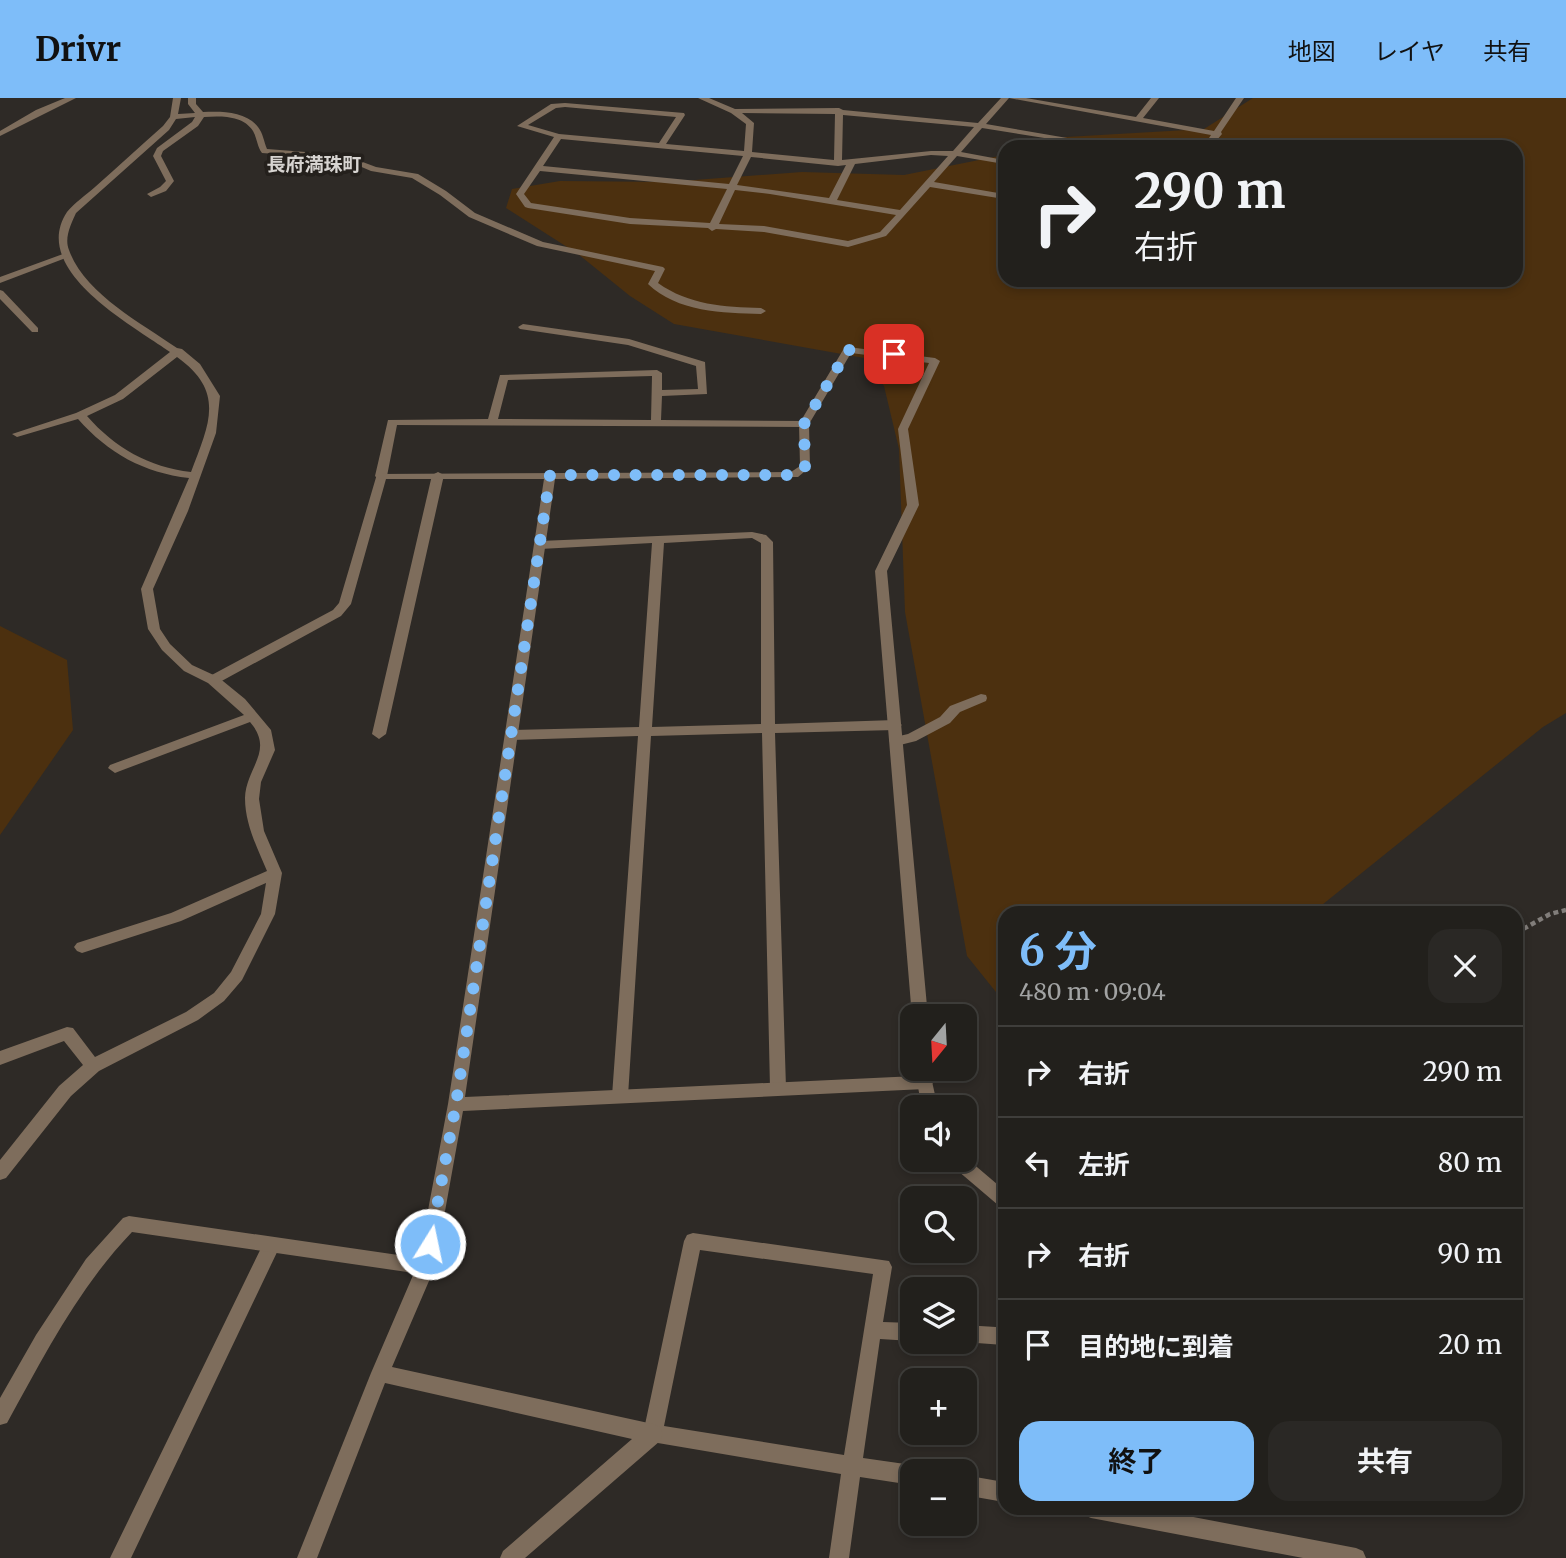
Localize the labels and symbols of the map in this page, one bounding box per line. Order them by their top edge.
district label: 長府満珠町 [266,152,362,176]
pin [864,324,924,384]
north arrow [900,1004,976,1082]
position arrow [393,1207,467,1281]

